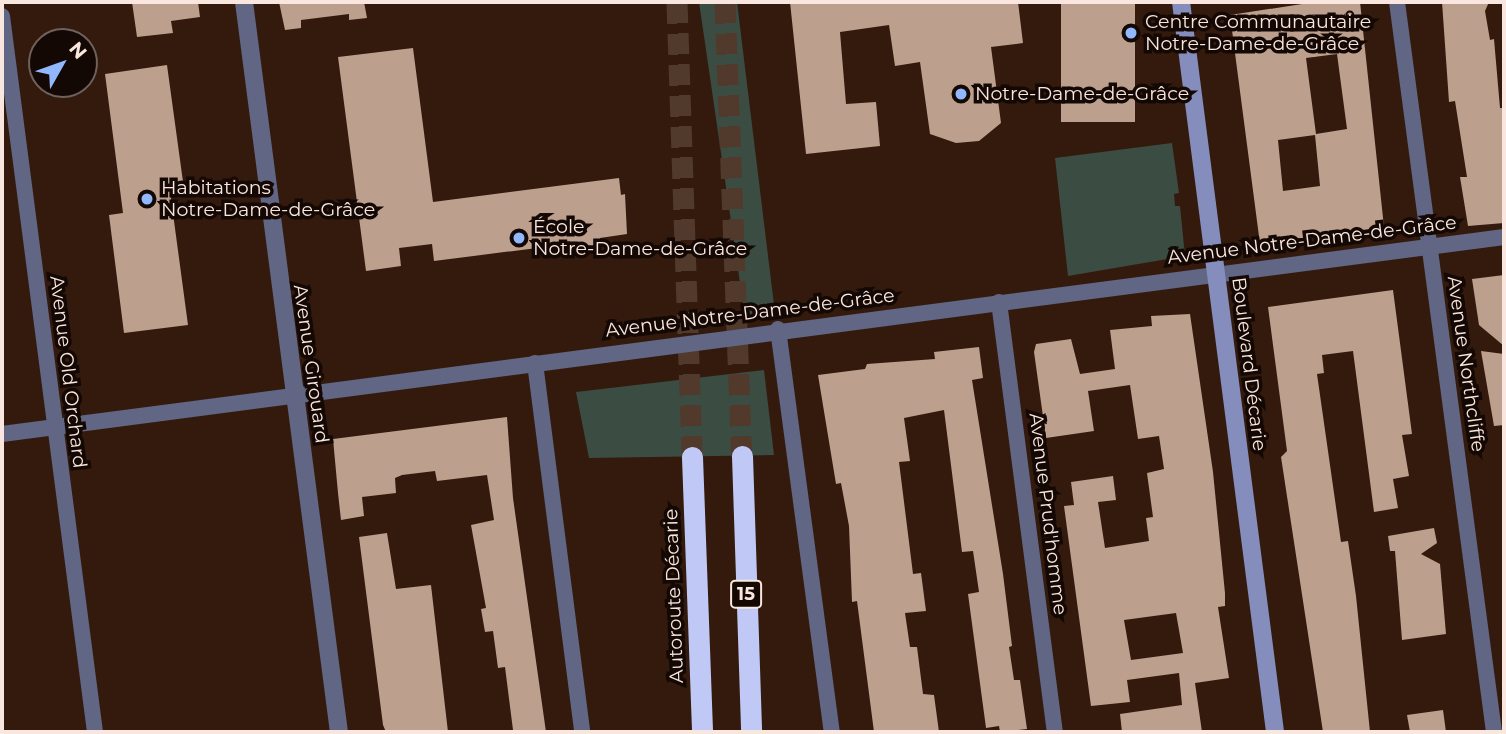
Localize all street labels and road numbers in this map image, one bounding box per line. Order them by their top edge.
street label: Avenue Notre-Dame-de-Grâce [1166,211,1458,269]
street label: Avenue Old Orchard [45,274,91,470]
street label: Avenue Northcliffe [1442,275,1490,453]
street label: Boulevard Décarie [1227,276,1271,452]
street label: Avenue Girouard [289,283,333,445]
street label: Avenue Notre-Dame-de-Grâce [604,284,896,342]
street label: Avenue Prud'homme [1024,412,1072,616]
street label: Autoroute Décarie [660,508,688,684]
road number: 15 [728,580,764,608]

